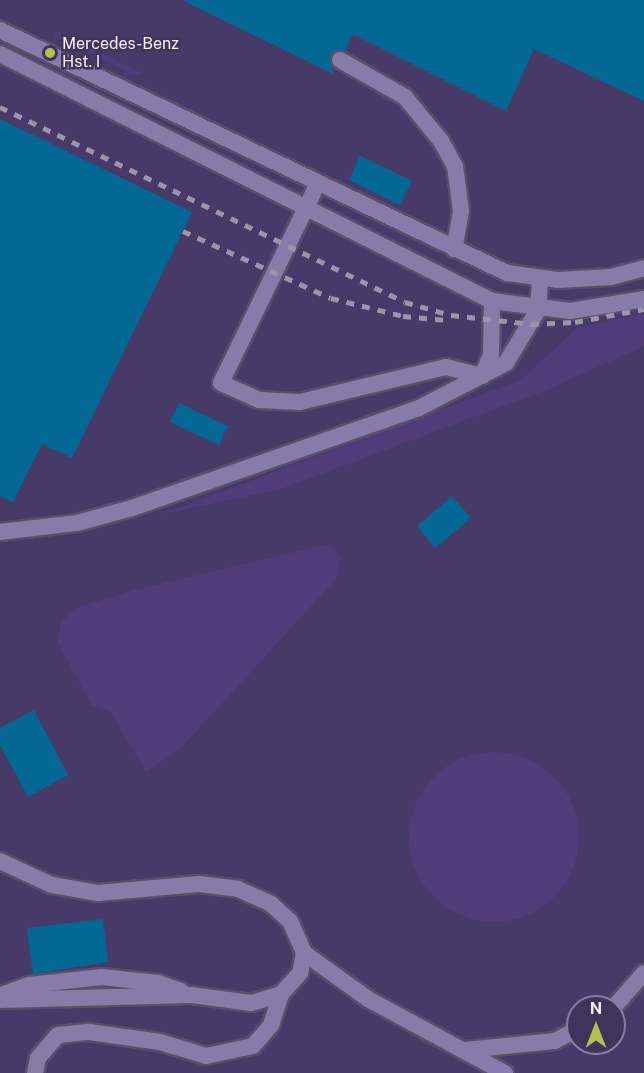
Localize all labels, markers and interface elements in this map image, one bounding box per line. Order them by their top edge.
place label: Mercedes-Benz Hst. I [62,34,179,72]
marker: Mercedes-Benz Hst. I [43,46,57,60]
north arrow [566,995,626,1055]
text: N [590,999,602,1018]

